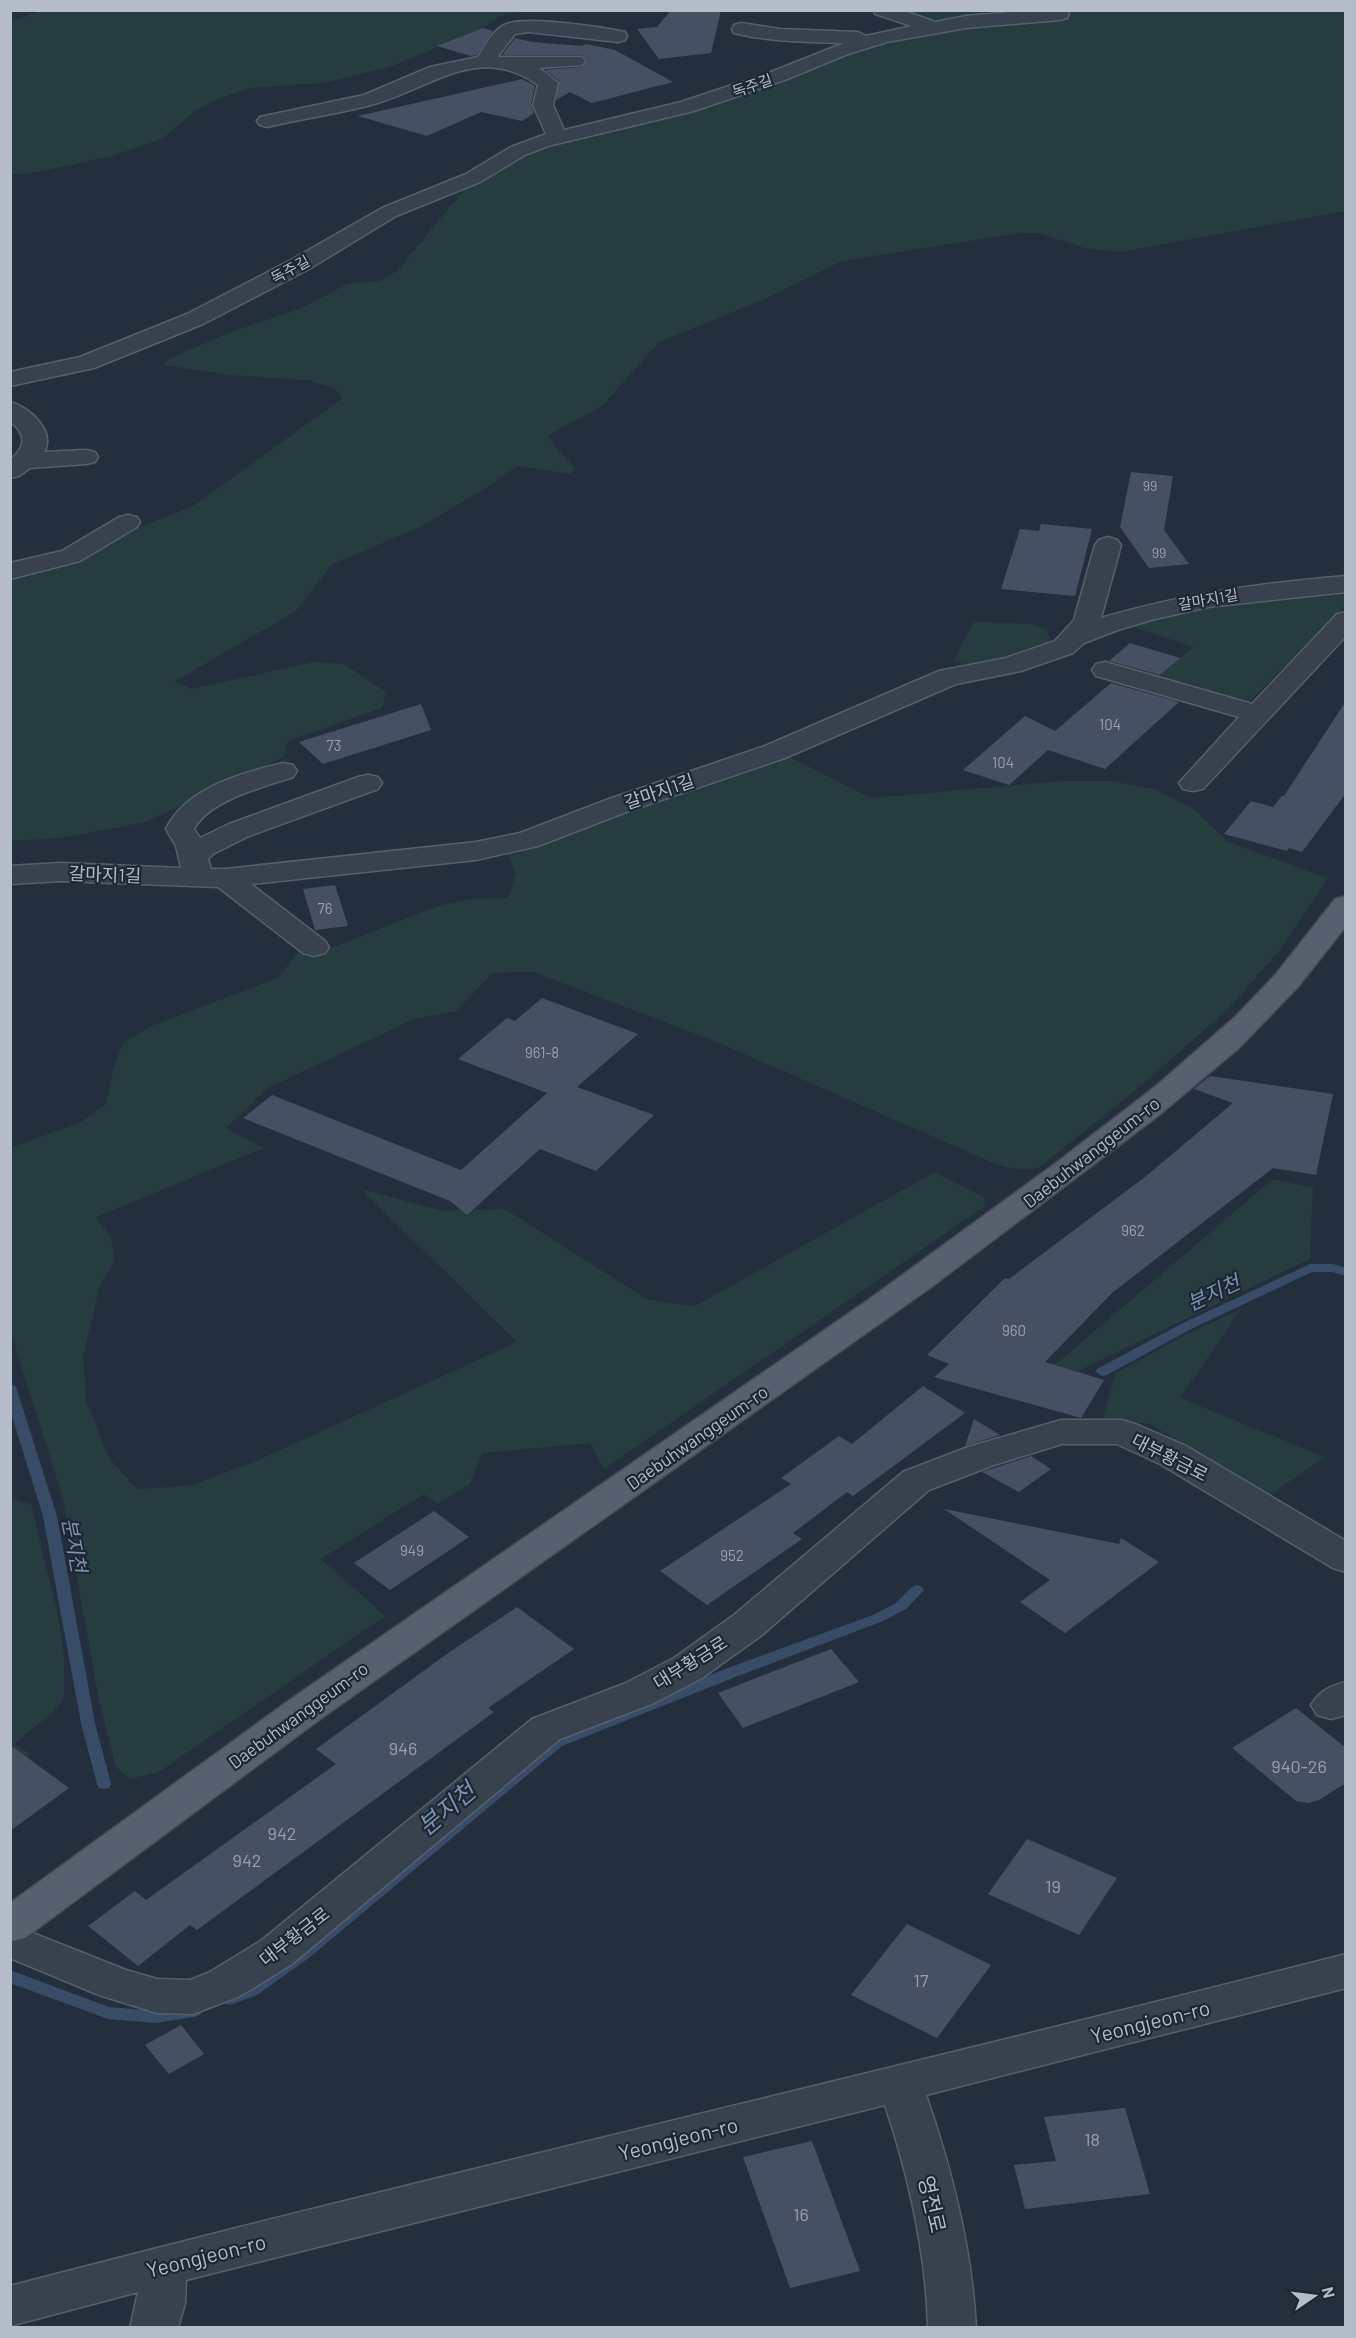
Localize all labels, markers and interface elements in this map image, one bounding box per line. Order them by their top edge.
street label: 독주길 [729,70,775,100]
street label: 독주길 [268,251,312,287]
house number: 99 [1143,477,1157,494]
house number: 99 [1152,544,1166,561]
street label: 갈마지1길 [1177,585,1239,613]
house number: 104 [1099,715,1121,733]
house number: 73 [327,736,341,754]
house number: 104 [992,753,1014,771]
street label: 갈마지1길 [621,769,697,813]
street label: 갈마지1길 [68,862,142,886]
house number: 76 [318,899,332,917]
house number: 961-8 [525,1043,559,1061]
street label: Daebuhwanggeum-ro [1018,1092,1164,1212]
house number: 962 [1121,1221,1145,1239]
water label: 분지천 [1183,1268,1245,1315]
house number: 960 [1002,1321,1026,1339]
street label: Daebuhwanggeum-ro [622,1380,772,1494]
street label: 대부황금로 [1128,1428,1212,1486]
water label: 분지천 [58,1516,93,1577]
house number: 949 [400,1541,424,1559]
house number: 952 [720,1546,744,1564]
street label: 대부황금로 [649,1631,731,1693]
street label: Daebuhwanggeum-ro [224,1657,372,1773]
house number: 946 [389,1737,417,1759]
house number: 940-26 [1271,1755,1327,1777]
water label: 분지천 [411,1774,483,1840]
house number: 942 [268,1822,296,1844]
house number: 942 [233,1849,261,1871]
house number: 19 [1045,1875,1061,1897]
street label: 대부황금로 [255,1902,333,1970]
house number: 17 [914,1969,929,1991]
street label: Yeongjeon-ro [1088,1994,1212,2048]
street label: Yeongjeon-ro [616,2111,740,2165]
house number: 18 [1084,2128,1100,2150]
street label: 영전로 [914,2173,952,2235]
house number: 16 [793,2203,809,2225]
street label: Yeongjeon-ro [144,2228,268,2282]
north arrow [1284,2266,1344,2326]
text: N [1319,2285,1340,2300]

